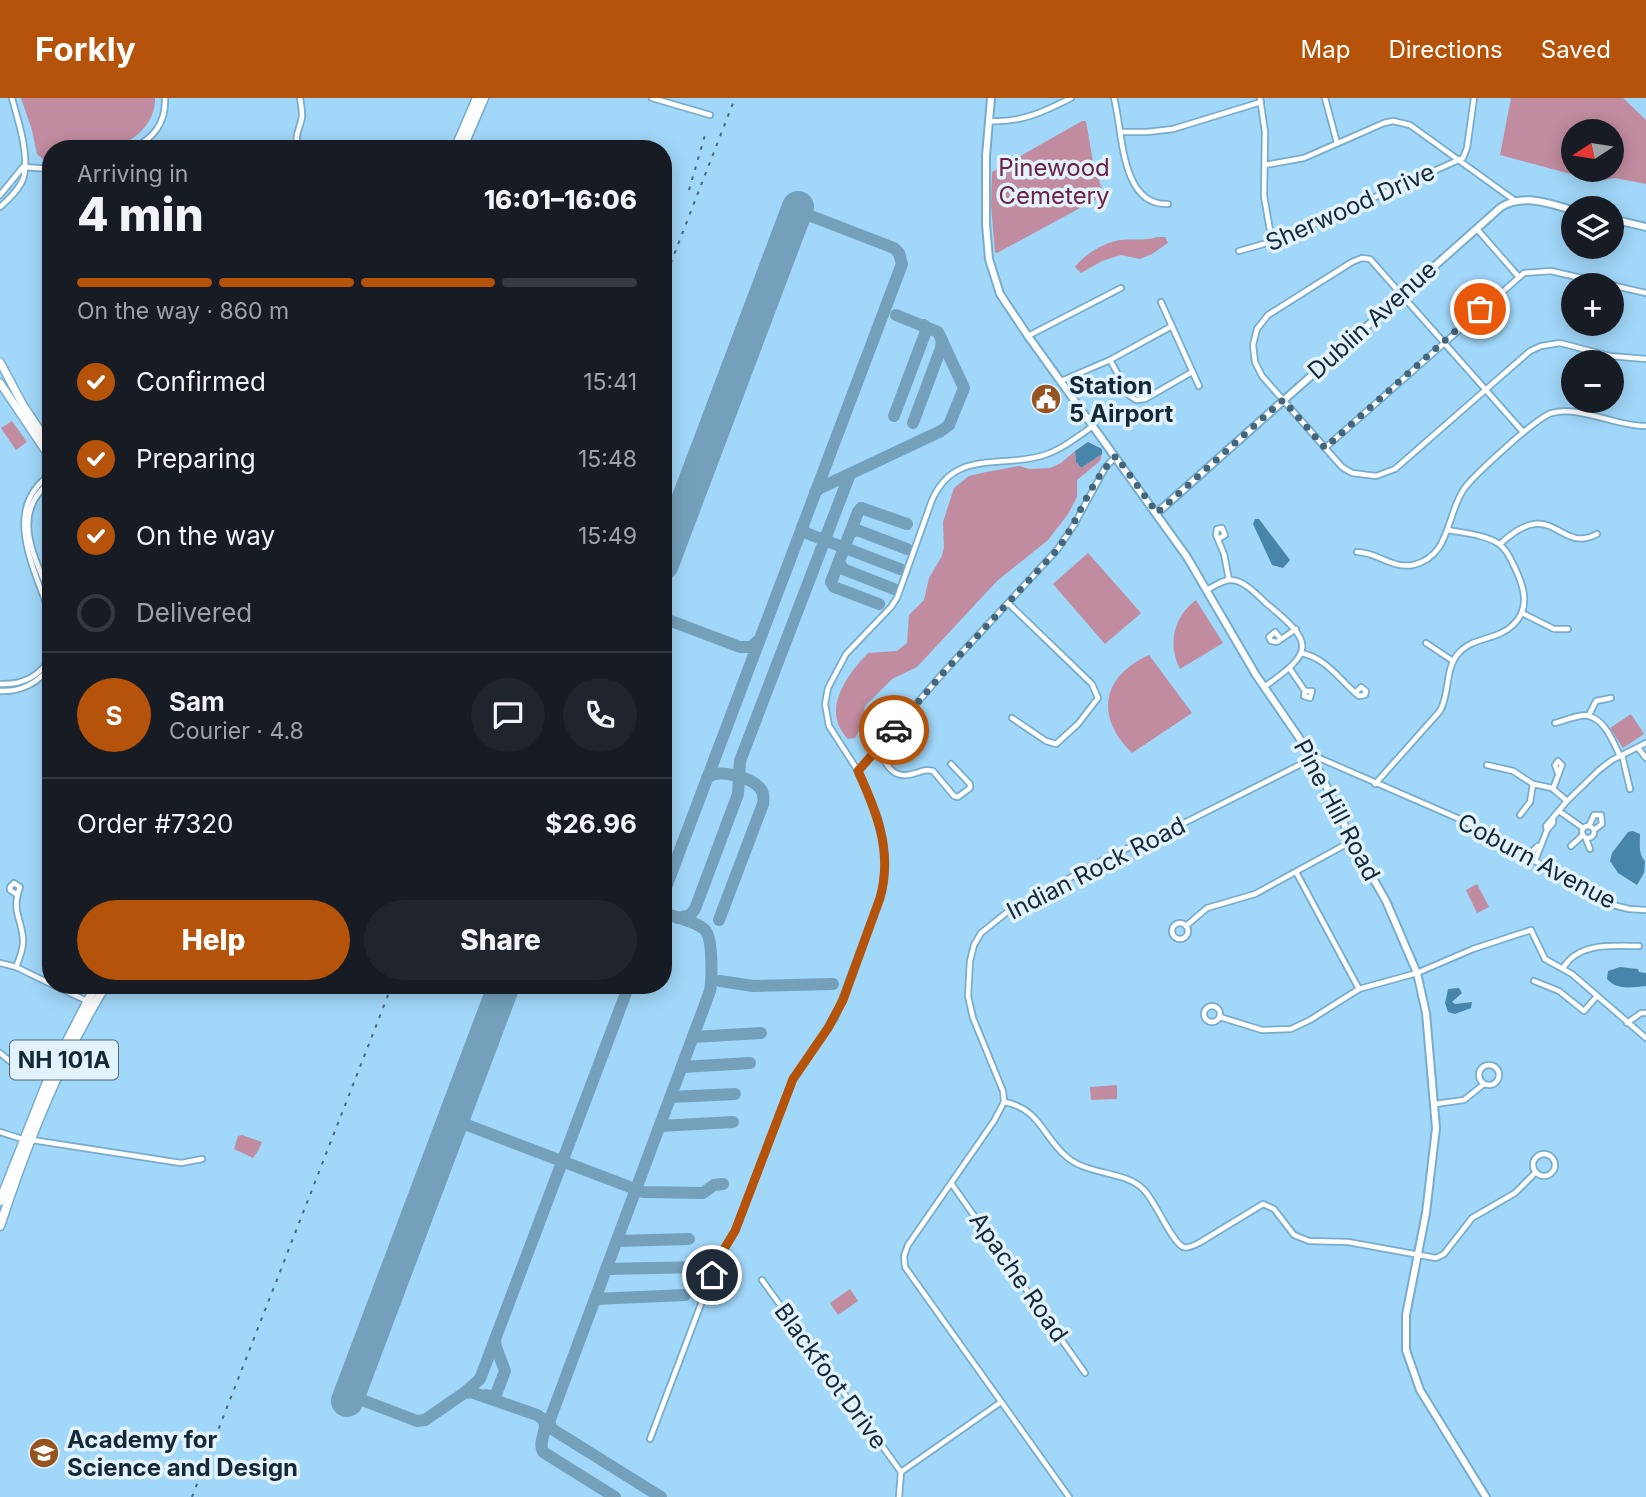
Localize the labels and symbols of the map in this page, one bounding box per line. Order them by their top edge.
north arrow [1561,119,1624,182]
park label: Pinewood Cemetery [998,153,1110,210]
street label: Sherwood Drive [1261,157,1439,257]
street label: Dublin Avenue [1302,255,1442,385]
pin [1450,279,1510,339]
place label: Station 5 Airport [1069,371,1174,428]
public building icon: Station 5 Airport [1029,382,1063,416]
courier [859,695,929,765]
street label: Pine Hill Road [1288,734,1386,886]
street label: Coburn Avenue [1453,807,1621,915]
street label: Indian Rock Road [1002,810,1190,926]
road number: NH 101A [10,1040,118,1079]
street label: Apache Road [964,1207,1074,1347]
pin [682,1245,742,1305]
street label: Blackfoot Drive [768,1297,894,1455]
place label: Academy for Science and Design [67,1425,298,1482]
school or university icon: Academy for Science and Design [27,1436,61,1470]

